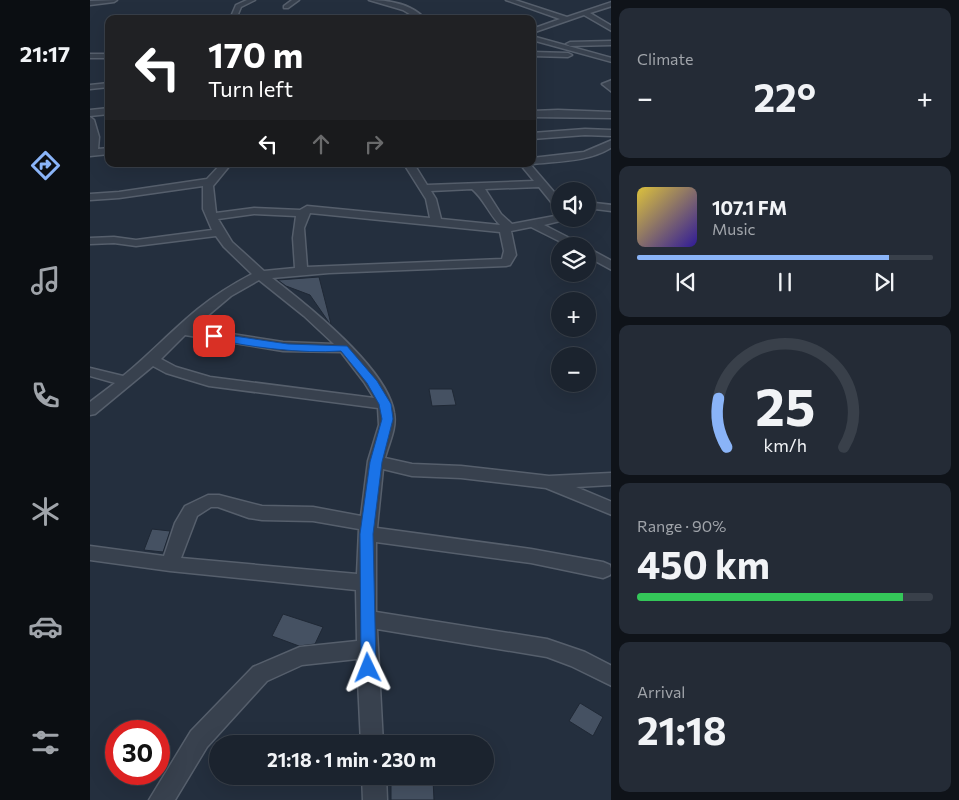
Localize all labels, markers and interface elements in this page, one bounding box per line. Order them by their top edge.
text: 170 m [208,32,303,75]
icon: left [125,35,190,100]
text: 21:17 [20,40,70,67]
text: Climate [637,49,693,68]
text: 22° [753,73,816,120]
text: Turn left [208,75,293,102]
text: − [637,80,653,114]
text: + [917,80,933,114]
icon: left [254,130,282,158]
icon: ahead [307,130,335,158]
icon: right [360,130,388,158]
icon: directions [28,148,63,183]
map controls [551,182,596,392]
button: sound [551,182,596,227]
text: 107.1 FM [712,196,787,219]
text: Music [712,219,756,238]
button: layers [551,237,596,282]
icon: music [28,263,63,298]
icon: previous [672,268,700,296]
icon: pause [771,268,799,296]
icon: next [870,268,898,296]
button: + [551,292,596,337]
pin [193,315,235,357]
icon: arrive [200,322,228,350]
button: − [551,347,596,392]
text: 25 [755,373,815,437]
icon: phone [28,378,63,413]
text: km/h [763,434,807,456]
icon: climate [28,494,63,529]
text: Range · 90% [637,516,726,535]
text: 450 km [637,540,770,587]
icon: car [28,609,63,644]
position arrow [341,641,393,693]
text: Arrival [637,682,685,701]
text: 21:18 [637,706,727,753]
speed limit sign: 30 [105,720,170,785]
icon: filters [28,725,63,760]
text: 21:18 · 1 min · 230 m [267,748,436,771]

